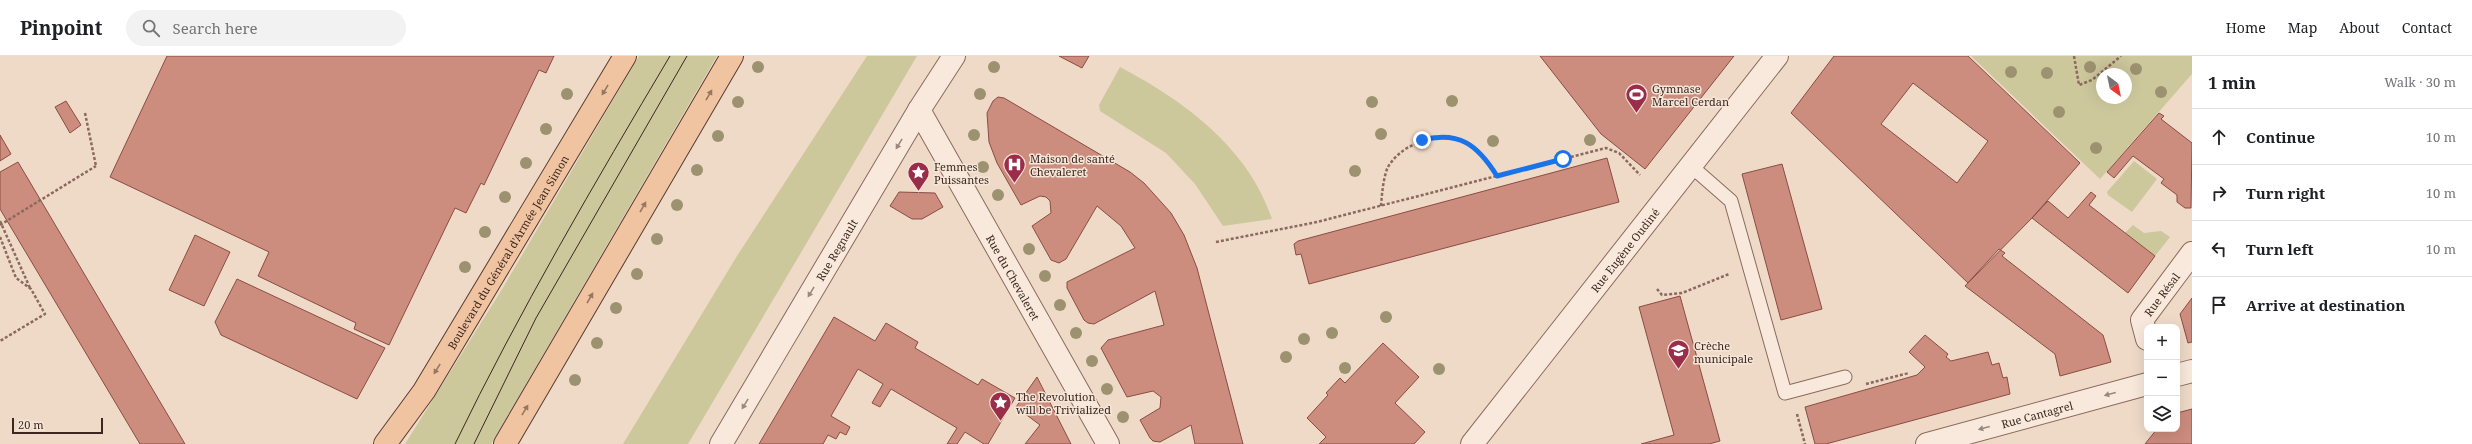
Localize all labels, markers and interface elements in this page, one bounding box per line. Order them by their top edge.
search box [126,10,406,46]
text: Pinpoint [20,15,102,41]
icon: search [140,17,162,39]
text: Search here [172,18,258,38]
text: Home [2226,18,2266,37]
text: Map [2288,18,2317,37]
text: About [2339,18,2380,37]
text: Contact [2402,18,2452,37]
north arrow [2096,68,2132,104]
text: 1 min [2208,71,2256,94]
text: Walk · 30 m [2384,73,2456,91]
sports icon: Gymnase Marcel Cerdan [1624,81,1650,114]
place label: Gymnase Marcel Cerdan [1652,81,1729,109]
one-way arrow [602,84,609,96]
one-way arrow [705,89,712,101]
icon: ahead [2208,126,2230,148]
text: Continue [2246,127,2315,147]
text: 10 m [2426,128,2456,146]
route end [1413,131,1431,149]
one-way arrow [895,138,902,150]
route start [1554,150,1572,168]
hospital icon: Maison de santé Chevaleret [1002,151,1028,184]
place label: Maison de santé Chevaleret [1030,151,1115,179]
street label: Boulevard du Général d'Armée Jean Simon [443,152,571,352]
place icon: Femmes Puissantes [905,159,931,192]
place label: Femmes Puissantes [934,159,989,187]
icon: right [2208,182,2230,204]
text: Turn right [2246,183,2325,203]
text: 10 m [2426,184,2456,202]
one-way arrow [640,201,647,213]
street label: Rue Eugène Oudiné [1587,205,1662,295]
street label: Rue Regnault [812,216,861,283]
street label: Rue du Chevaleret [983,232,1044,323]
icon: left [2208,238,2230,260]
text: Turn left [2246,239,2314,259]
text: 10 m [2426,240,2456,258]
street label: Rue Résal [2140,269,2183,319]
one-way arrow [808,286,815,298]
one-way arrow [587,292,594,304]
icon: arrive [2208,294,2230,316]
text: Arrive at destination [2246,295,2405,315]
map controls [2144,324,2180,432]
button: + [2144,324,2180,360]
school or university icon: Crèche municipale [1666,338,1692,371]
place label: Crèche municipale [1694,338,1753,366]
button: − [2144,360,2180,396]
one-way arrow [433,364,441,374]
place icon: The Revolution will be Trivialized [988,389,1014,422]
place label: The Revolution will be Trivialized [1016,389,1111,417]
one-way arrow [2103,392,2116,398]
button: layers [2144,396,2180,432]
street label: Rue Cantagrel [2000,397,2075,431]
one-way arrow [742,398,749,410]
one-way arrow [521,404,528,416]
scale bar [12,416,103,435]
text: 20 m [18,417,44,432]
one-way arrow [1978,426,1990,432]

